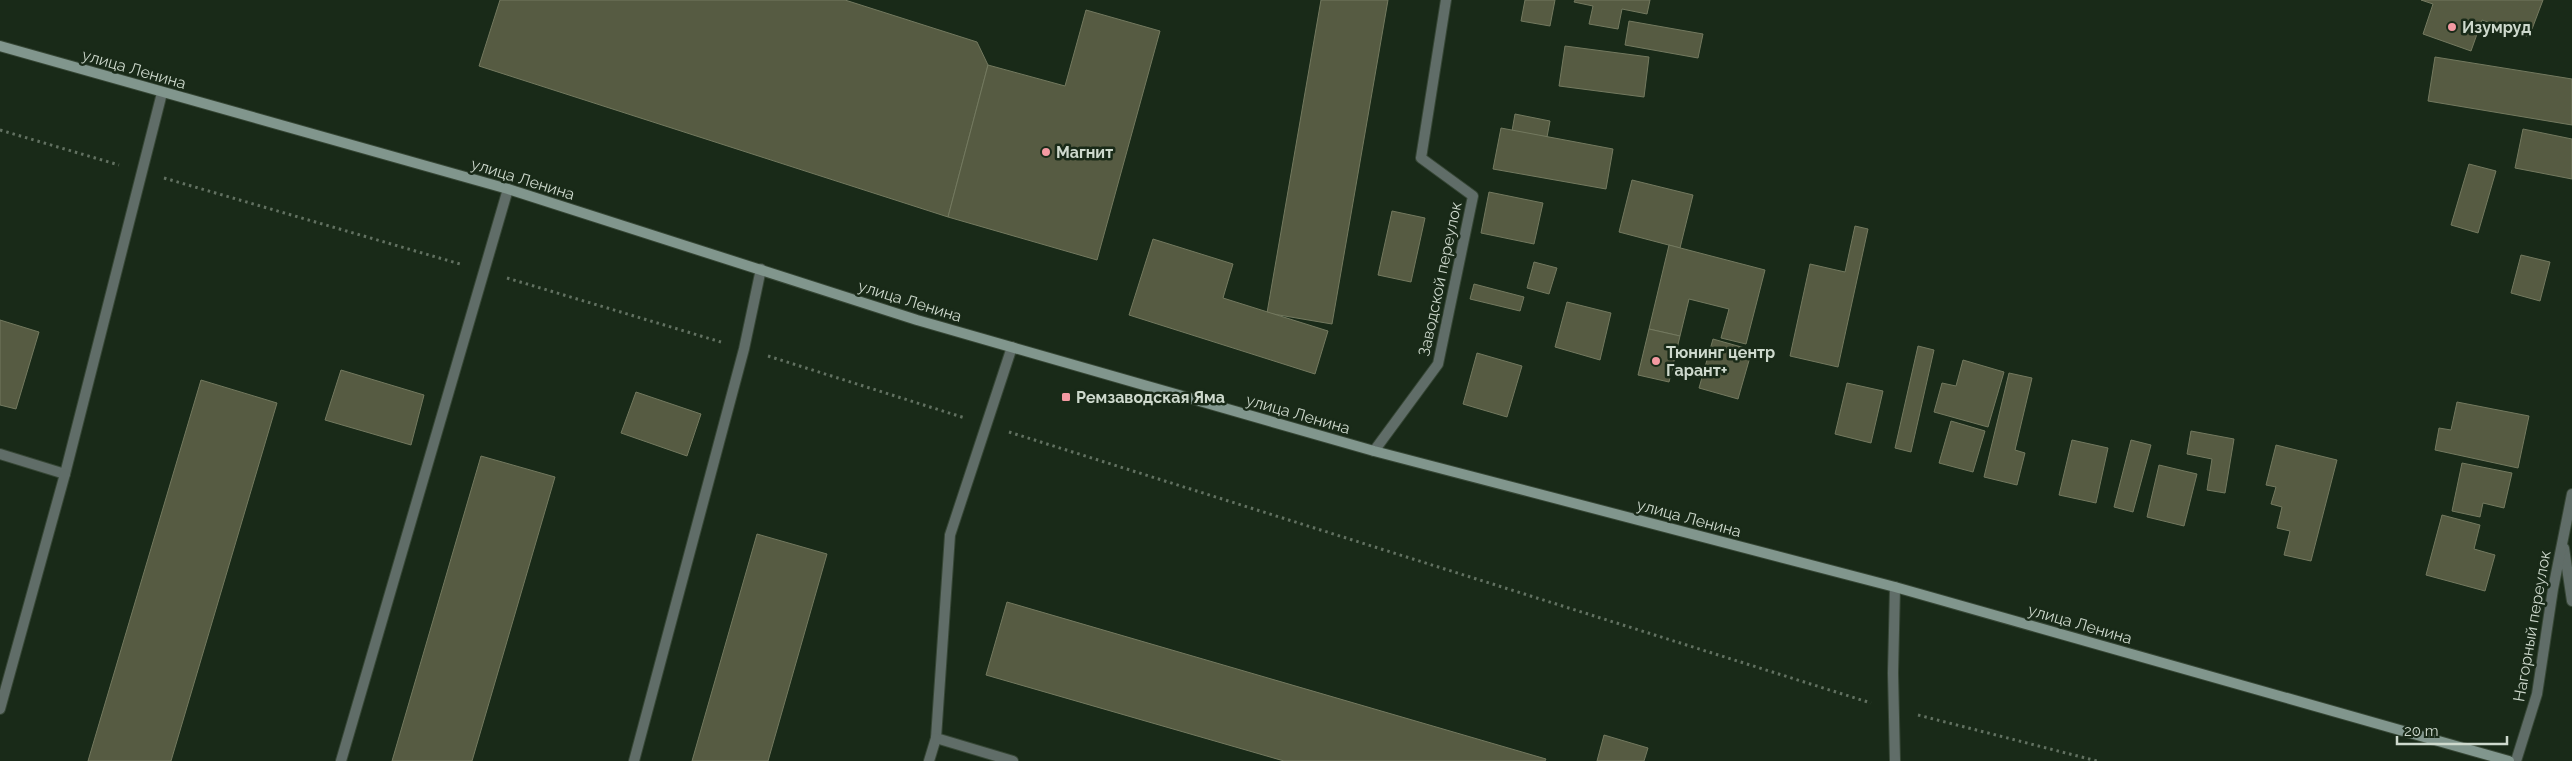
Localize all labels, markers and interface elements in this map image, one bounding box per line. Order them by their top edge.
place label: Изумруд [2462,18,2531,37]
marker: Изумруд [2446,21,2458,33]
street label: улица Ленина [80,45,188,93]
place label: Магнит [1056,143,1113,162]
marker: Магнит [1040,146,1052,158]
street label: улица Ленина [469,154,577,204]
street label: Заводской переулок [1414,200,1466,358]
street label: улица Ленина [856,276,964,326]
place label: Тюнинг центр Гарант+ [1666,343,1775,380]
marker: Тюнинг центр Гарант+ [1650,355,1662,367]
place label: Ремзаводская Яма [1076,388,1225,407]
street label: улица Ленина [1244,390,1352,438]
marker: Ремзаводская Яма [1060,391,1072,403]
street label: улица Ленина [1635,495,1743,541]
street label: Нагорный переулок [2509,549,2555,703]
street label: улица Ленина [2026,600,2134,648]
scale bar [2397,714,2507,746]
text: 20 m [2404,722,2439,740]

